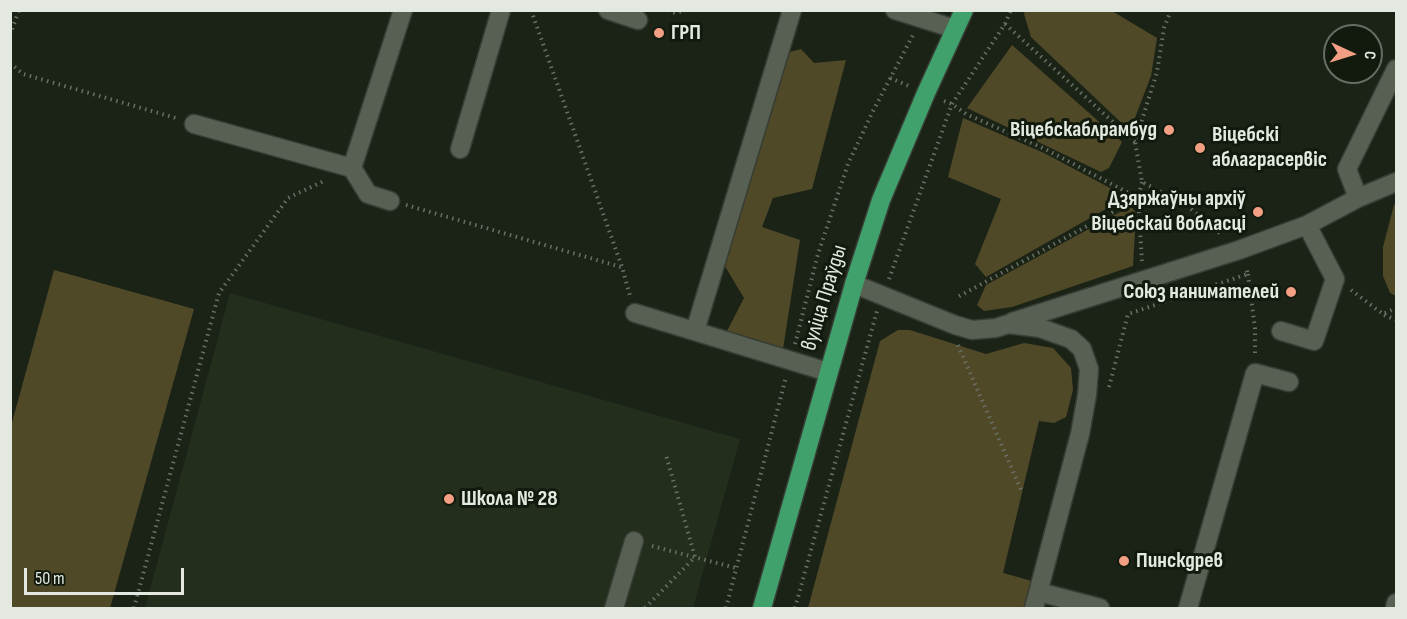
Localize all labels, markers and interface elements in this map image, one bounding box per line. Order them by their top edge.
place label: ГРП [671,20,701,46]
north arrow [1323,24,1383,84]
marker: ГРП [652,26,666,40]
text: С [1360,50,1379,60]
place label: Віцебскаблрамбуд [1010,117,1157,143]
place label: Віцебскі аблаграсервіс [1212,122,1327,174]
marker: Віцебскаблрамбуд [1162,123,1176,137]
marker: Віцебскі аблаграсервіс [1193,141,1207,155]
place label: Дзяржаўны архіў Віцебскай вобласці [1091,186,1246,237]
marker: Дзяржаўны архіў Віцебскай вобласці [1251,205,1265,219]
street label: вуліца Праўды [796,242,854,354]
place label: Союз нанимателей [1123,279,1279,305]
marker: Союз нанимателей [1284,285,1298,299]
place label: Школа № 28 [461,486,558,512]
marker: Школа № 28 [442,492,456,506]
place label: Пинскдрев [1136,548,1223,574]
marker: Пинскдрев [1117,554,1131,568]
scale bar [27,556,188,594]
text: 50 m [35,568,65,589]

